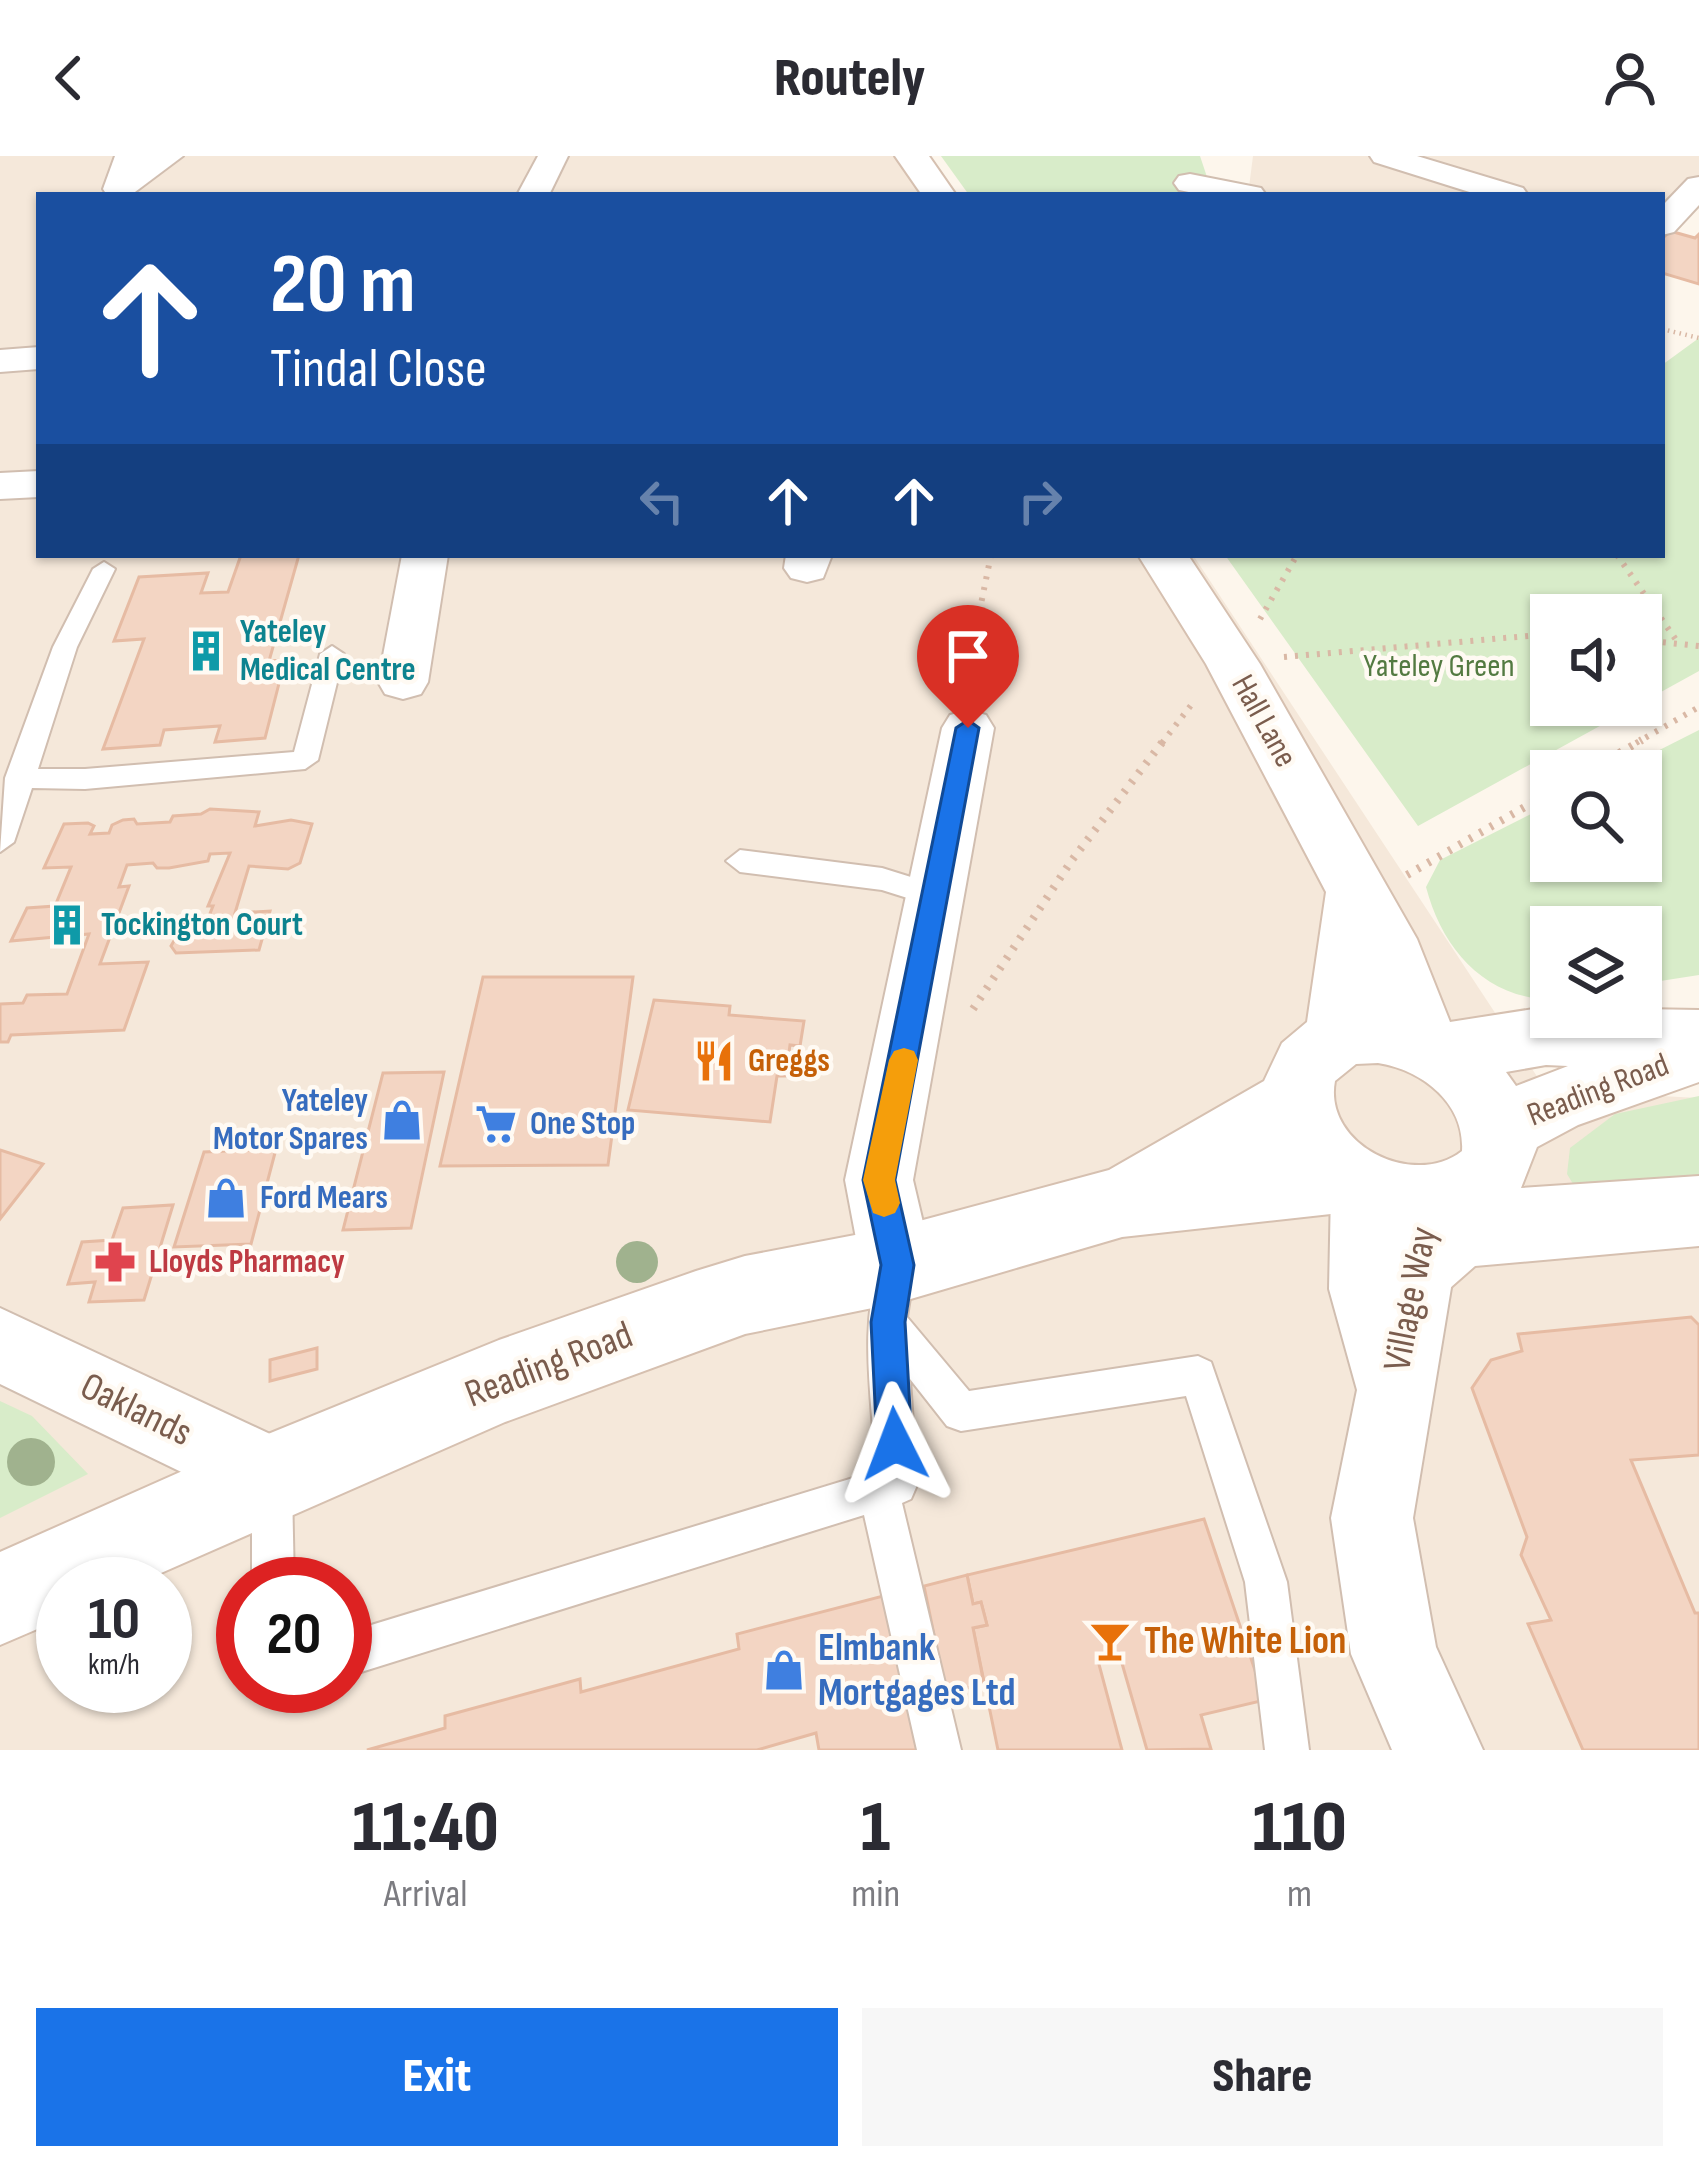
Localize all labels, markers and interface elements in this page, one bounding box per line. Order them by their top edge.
icon: back [36,45,102,111]
icon: person [1597,45,1663,111]
text: Routely [774,46,925,111]
text: 20 m [270,235,416,336]
icon: ahead [72,240,228,396]
text: Tindal Close [270,337,487,402]
icon: left [629,468,695,534]
icon: ahead [755,468,821,534]
icon: ahead [881,468,947,534]
icon: right [1007,468,1073,534]
map controls [1530,594,1662,1038]
button: sound [1530,594,1662,726]
pin [917,605,1019,728]
place label: Yateley Medical Centre [240,612,416,690]
icon: arrive [935,623,1001,689]
building icon: Yateley Medical Centre [183,628,229,674]
park label: Yateley Green [1363,646,1515,686]
street label: Hall Lane [1222,668,1306,774]
button: search [1530,750,1662,882]
building icon: Tockington Court [44,902,90,948]
place label: Tockington Court [101,905,303,945]
button: layers [1530,906,1662,1038]
restaurant icon: Greggs [691,1038,737,1084]
place label: Greggs [748,1041,830,1081]
street label: Reading Road [1522,1045,1674,1135]
place label: Yateley Motor Spares [213,1081,368,1159]
shop icon: Yateley Motor Spares [379,1097,425,1143]
supermarket icon: One Stop [473,1101,519,1147]
place label: One Stop [530,1104,635,1144]
shop icon: Ford Mears [203,1175,249,1221]
place label: Ford Mears [260,1178,388,1218]
street label: Village Way [1374,1223,1448,1375]
pharmacy icon: Lloyds Pharmacy [92,1239,138,1285]
place label: Lloyds Pharmacy [149,1242,345,1282]
street label: Reading Road [459,1312,639,1418]
street label: Oaklands [73,1363,199,1457]
position arrow [832,1381,958,1507]
speed limit sign: 20 [216,1557,372,1713]
text: 10 [88,1584,140,1656]
bar icon: The White Lion [1087,1618,1133,1664]
place label: The White Lion [1144,1618,1346,1665]
place label: Elmbank Mortgages Ltd [818,1625,1016,1717]
text: km/h [88,1647,140,1683]
shop icon: Elmbank Mortgages Ltd [761,1647,807,1693]
text: 11:40 [352,1785,499,1872]
text: 1 [861,1785,890,1872]
text: 110 [1252,1785,1347,1872]
text: Arrival [384,1871,467,1918]
text: min [851,1871,900,1918]
text: m [1287,1871,1312,1918]
button: Exit [36,2008,838,2146]
button: Share [862,2008,1663,2146]

